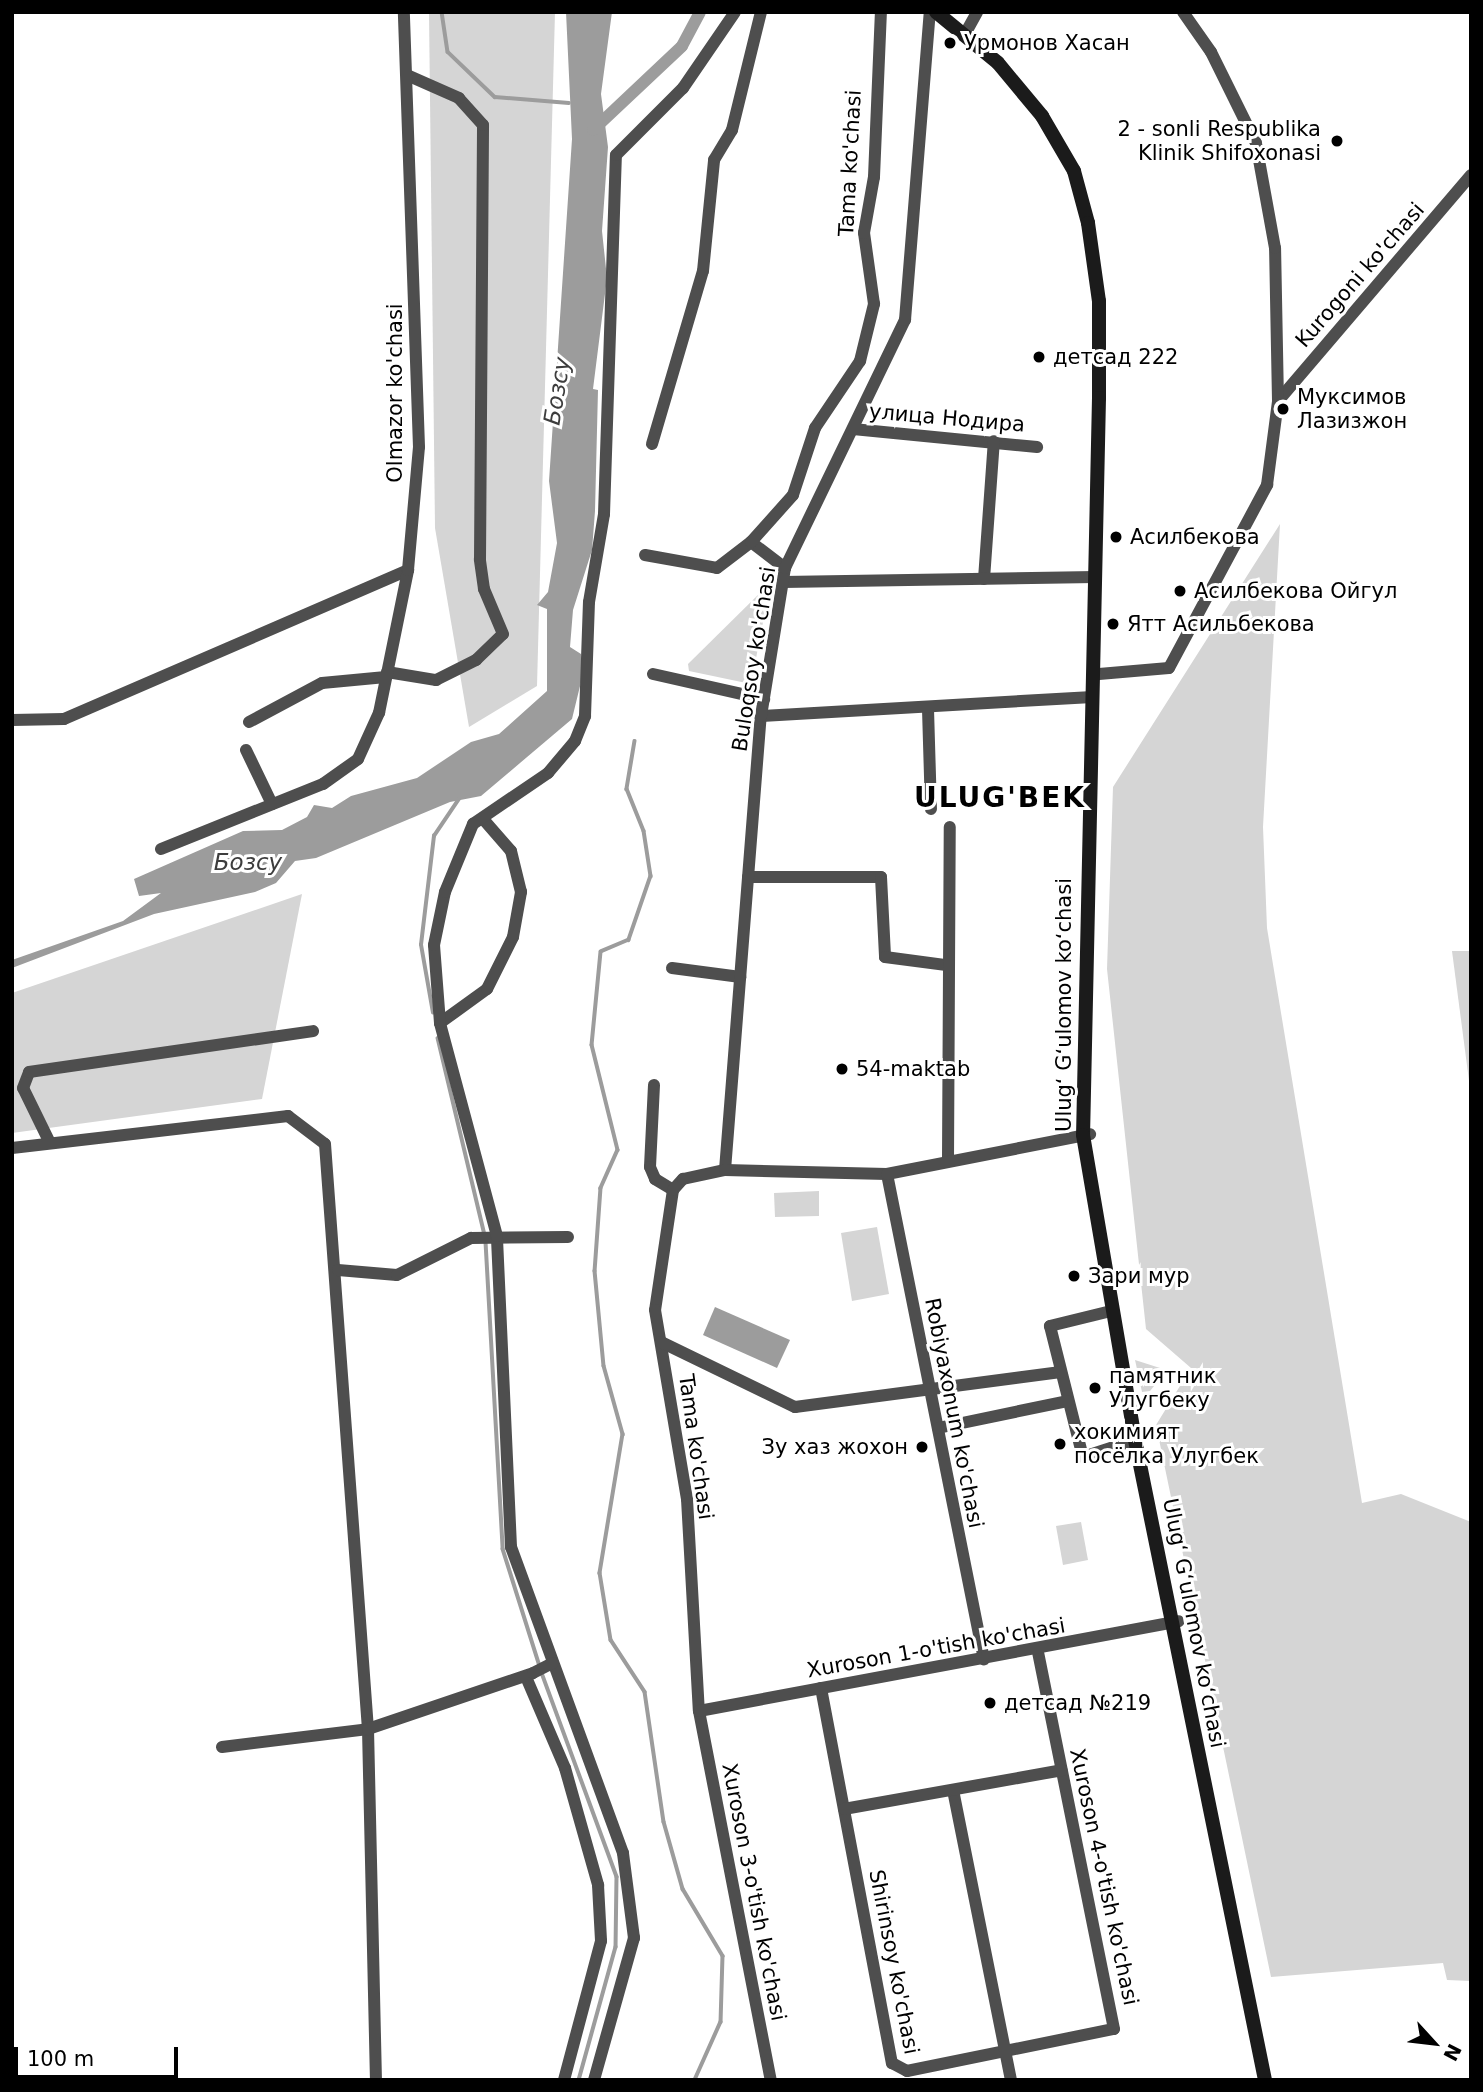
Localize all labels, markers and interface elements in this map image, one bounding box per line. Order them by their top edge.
place label: Урмонов Хасан [964,30,1130,56]
marker: Урмонов Хасан [942,35,958,51]
street label: Tama ko'chasi [834,89,866,237]
place label: 2 - sonli Respublika Klinik Shifoxonasi [1117,116,1321,166]
marker: 2 - sonli Respublika Klinik Shifoxonasi [1327,131,1347,151]
street label: Kurogoni ko'chasi [1290,197,1430,353]
street label: Olmazor ko'chasi [382,303,408,483]
place label: детсад 222 [1053,344,1178,370]
marker: детсад 222 [1031,349,1047,365]
water label: Бозсу [538,355,576,427]
place label: Муксимов Лазизжон [1297,384,1407,434]
street label: улица Нодира [868,399,1026,437]
marker: Муксимов Лазизжон [1275,401,1291,417]
place label: Асилбекова [1130,524,1260,550]
marker: Асилбекова [1108,529,1124,545]
street label: Buloqsoy ko'chasi [727,565,781,753]
place label: Асилбекова Ойгул [1194,578,1397,604]
marker: Асилбекова Ойгул [1172,583,1188,599]
place label: Ятт Асильбекова [1127,611,1315,637]
marker: Ятт Асильбекова [1105,616,1121,632]
district label: ULUG'BEK [915,781,1085,815]
water label: Бозсу [214,848,282,876]
street label: Ulugʻ Gʻulomov koʻchasi [1051,878,1077,1132]
place label: 54-maktab [856,1056,970,1082]
marker: 54-maktab [834,1061,850,1077]
place label: Зари мур [1088,1263,1190,1289]
marker: Зари мур [1066,1268,1082,1284]
street label: Robiyaxonum ko'chasi [919,1296,989,1530]
place label: памятник Улугбеку [1109,1363,1216,1413]
street label: Tama ko'chasi [673,1373,719,1521]
marker: памятник Улугбеку [1087,1380,1103,1396]
place label: хокимият посёлка Улугбек [1074,1419,1259,1469]
place label: Зу хаз жохон [762,1434,908,1460]
marker: хокимият посёлка Улугбек [1052,1436,1068,1452]
marker: Зу хаз жохон [914,1439,930,1455]
street label: Ulugʻ Gʻulomov koʻchasi [1157,1496,1231,1750]
street label: Хuroson 1-o'tish ko'chasi [805,1613,1067,1683]
place label: детсад №219 [1004,1690,1151,1716]
marker: детсад №219 [982,1695,998,1711]
street label: Xuroson 4-o'tish ko'chasi [1064,1746,1144,2008]
street label: Xuroson 3-o'tish ko'chasi [717,1761,791,2023]
street label: Shirinsoy ko'chasi [864,1867,924,2057]
north arrow [1399,2008,1469,2078]
scale bar [18,2032,182,2076]
text: N [1439,2040,1466,2065]
text: 100 m [27,2047,94,2071]

